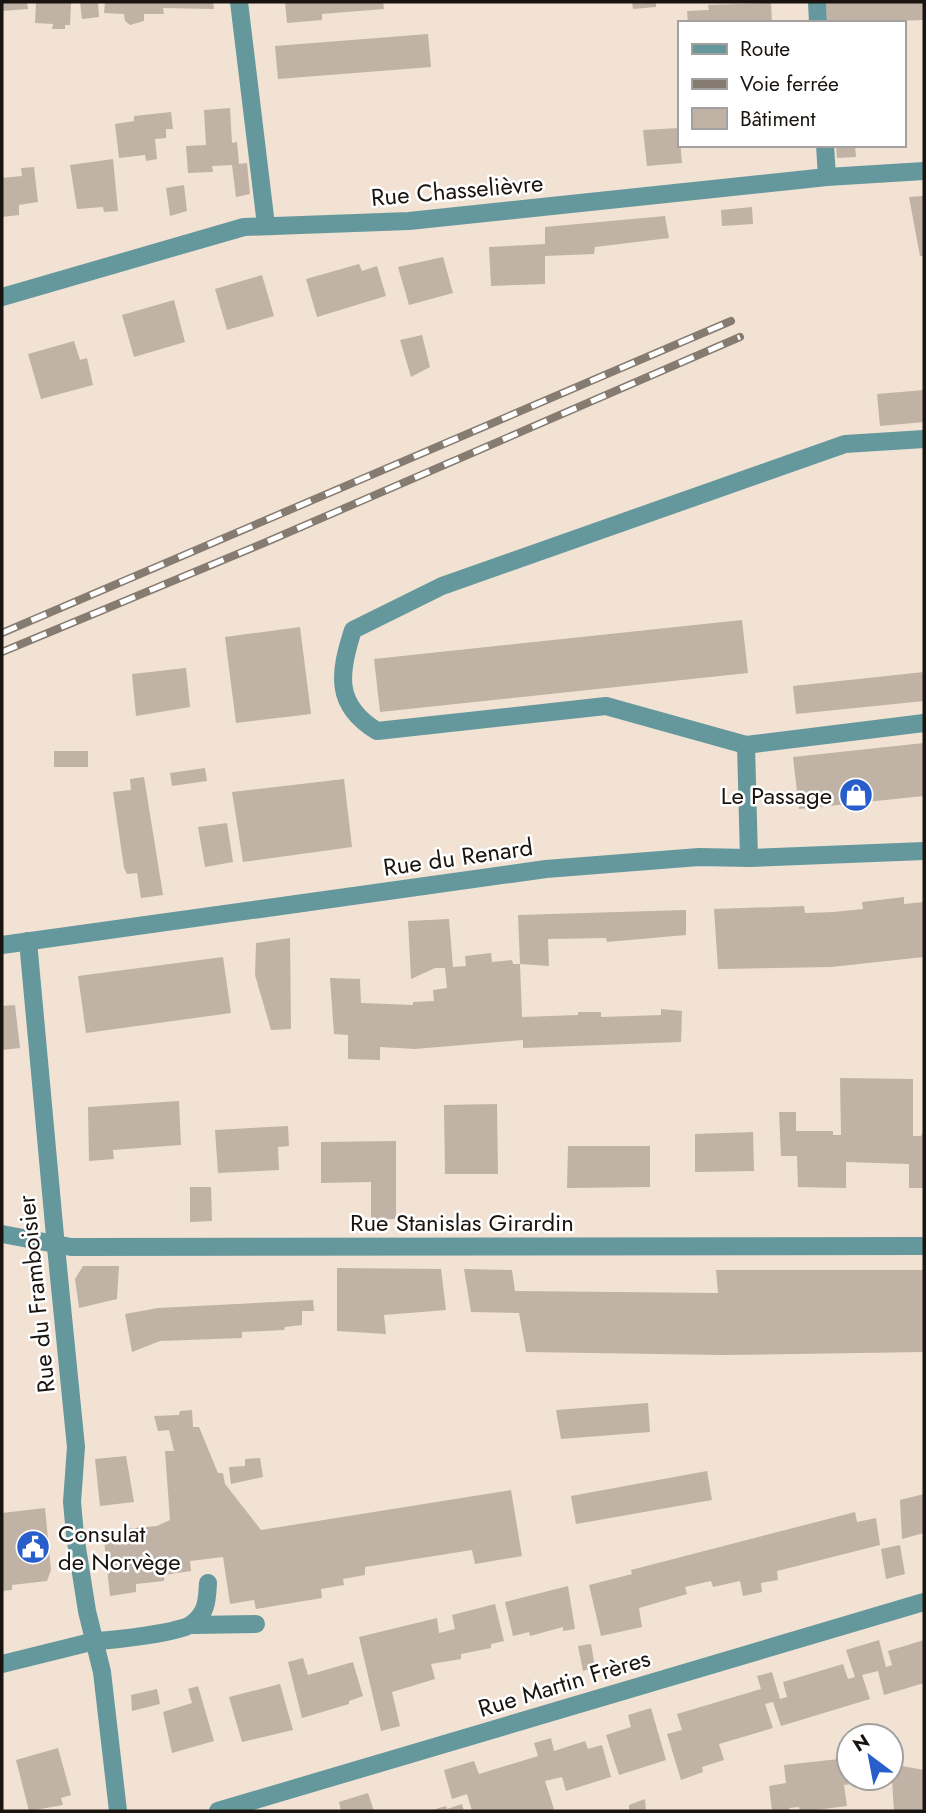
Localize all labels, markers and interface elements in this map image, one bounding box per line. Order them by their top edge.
legend [678,21,905,147]
text: Route [740,34,790,64]
text: Voie ferrée [740,69,839,99]
text: Bâtiment [740,104,816,134]
street label: Rue Chasselièvre [369,165,545,215]
shop icon: Le Passage [837,776,875,814]
place label: Le Passage [721,778,832,813]
street label: Rue du Renard [381,829,535,885]
street label: Rue du Framboisier [8,1193,64,1395]
street label: Rue Stanislas Girardin [350,1205,574,1240]
place label: Consulat de Norvège [58,1516,181,1579]
public building icon: Consulat de Norvège [14,1528,52,1566]
street label: Rue Martin Frères [474,1640,654,1726]
north arrow [835,1722,905,1792]
text: N [848,1728,875,1758]

